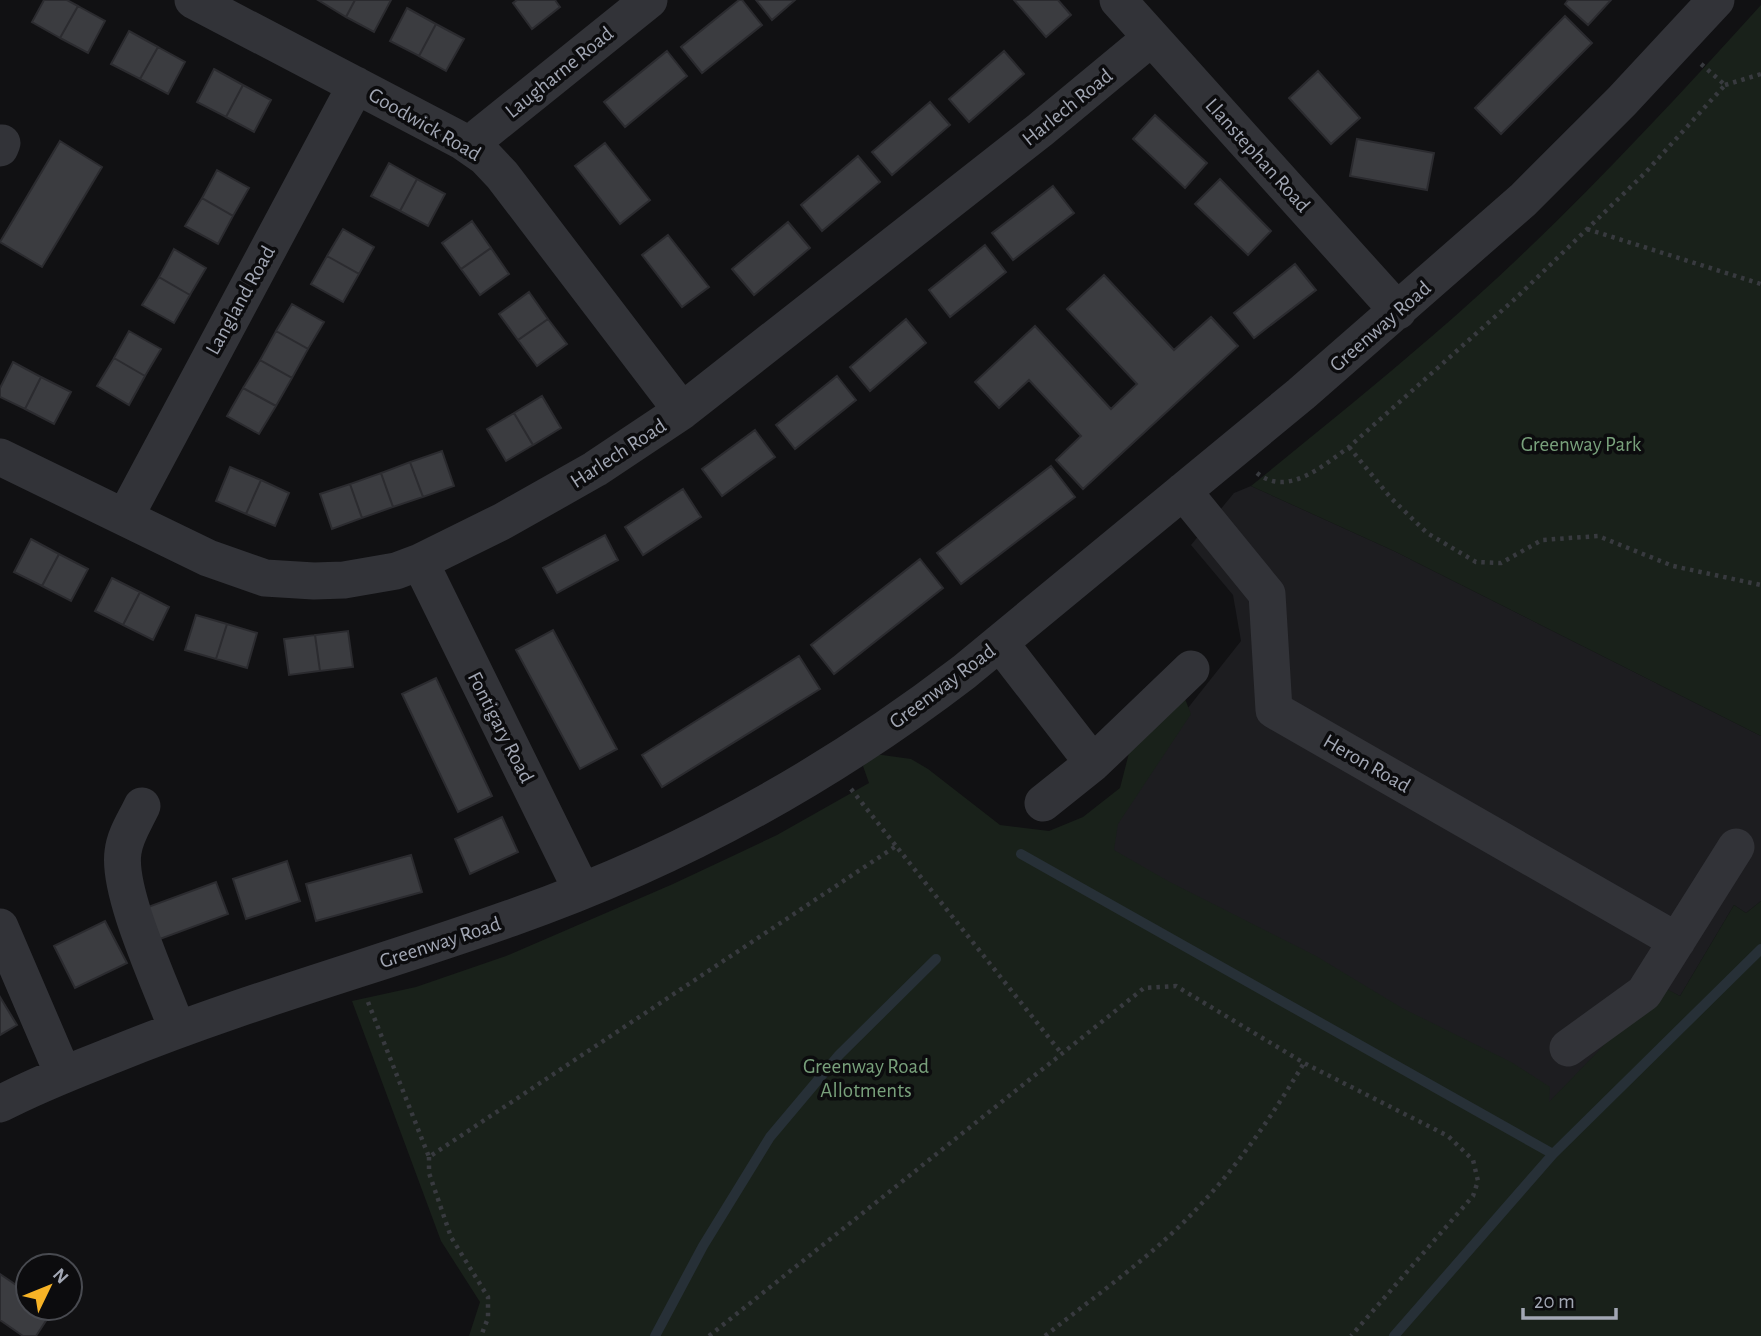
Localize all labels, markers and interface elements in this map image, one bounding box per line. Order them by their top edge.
street label: Laugharne Road [501,23,617,122]
street label: Harlech Road [1018,65,1117,150]
street label: Goodwick Road [365,84,485,165]
street label: Llanstephan Road [1201,94,1314,216]
street label: Langland Road [202,242,279,358]
street label: Greenway Road [1326,277,1435,376]
street label: Harlech Road [567,415,670,492]
park label: Greenway Park [1521,434,1642,455]
street label: Greenway Road [886,640,999,733]
street label: Fontigary Road [464,668,538,786]
street label: Heron Road [1320,730,1414,797]
street label: Greenway Road [377,913,504,972]
park label: Greenway Road Allotments [803,1056,929,1101]
north arrow [14,1252,84,1322]
text: N [49,1265,72,1288]
scale bar [1523,1276,1616,1320]
text: 20 m [1534,1291,1575,1312]

